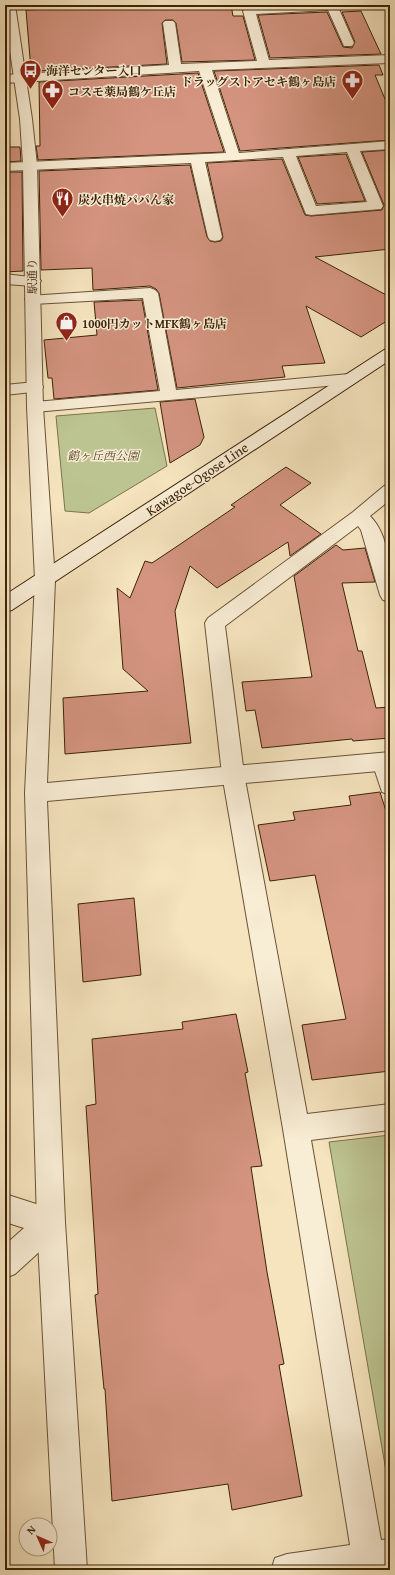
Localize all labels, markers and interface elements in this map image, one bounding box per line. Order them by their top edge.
bus stop icon: 海洋センター入口 [17,57,43,90]
place label: 海洋センター入口 [46,62,142,79]
pharmacy icon: ドラッグストアセキ鶴ヶ島店 [339,68,365,101]
place label: ドラッグストアセキ鶴ヶ島店 [181,73,336,90]
pharmacy icon: コスモ薬局鶴ケ丘店 [40,78,66,111]
place label: コスモ薬局鶴ケ丘店 [68,83,176,100]
restaurant icon: 炭火串焼パパん家 [50,186,76,219]
place label: 炭火串焼パパん家 [78,191,174,208]
street label: 駅通り [23,258,41,294]
shop icon: 1000円カットMFK鶴ヶ島店 [53,310,79,343]
place label: 1000円カットMFK鶴ヶ島店 [82,315,227,332]
street label: Kawagoe-Ogose Line [142,437,252,521]
park label: 鶴ヶ丘西公園 [67,447,141,464]
north arrow [18,1517,58,1557]
text: N [23,1521,40,1538]

